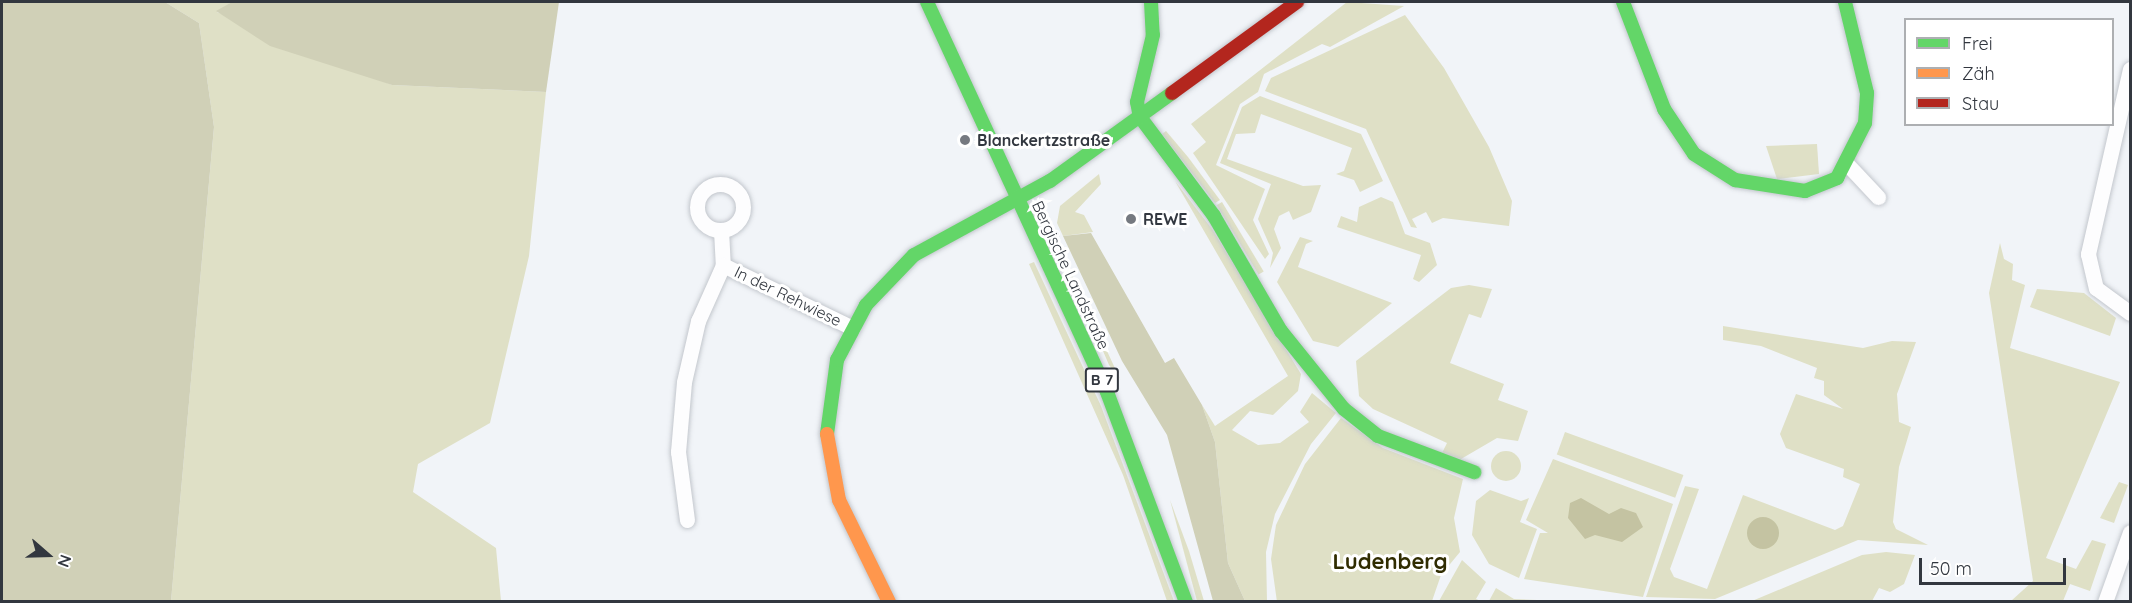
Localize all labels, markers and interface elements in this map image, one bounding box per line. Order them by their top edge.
legend [1904,18,2114,126]
text: Frei [1962,32,1993,55]
text: Zäh [1962,62,1995,85]
text: Stau [1962,92,1999,115]
place label: Blanckertzstraße [977,130,1110,150]
marker: Blanckertzstraße [958,133,972,147]
street label: Bergische Landstraße [1028,198,1114,352]
place label: REWE [1143,209,1187,229]
marker: REWE [1124,212,1138,226]
street label: In der Rehwiese [731,262,845,330]
road number: B 7 [1084,368,1120,392]
north arrow [18,525,78,585]
scale bar [1922,546,2069,584]
district label: Ludenberg [1332,549,1448,575]
text: N [54,552,76,570]
text: 50 m [1930,557,1972,580]

